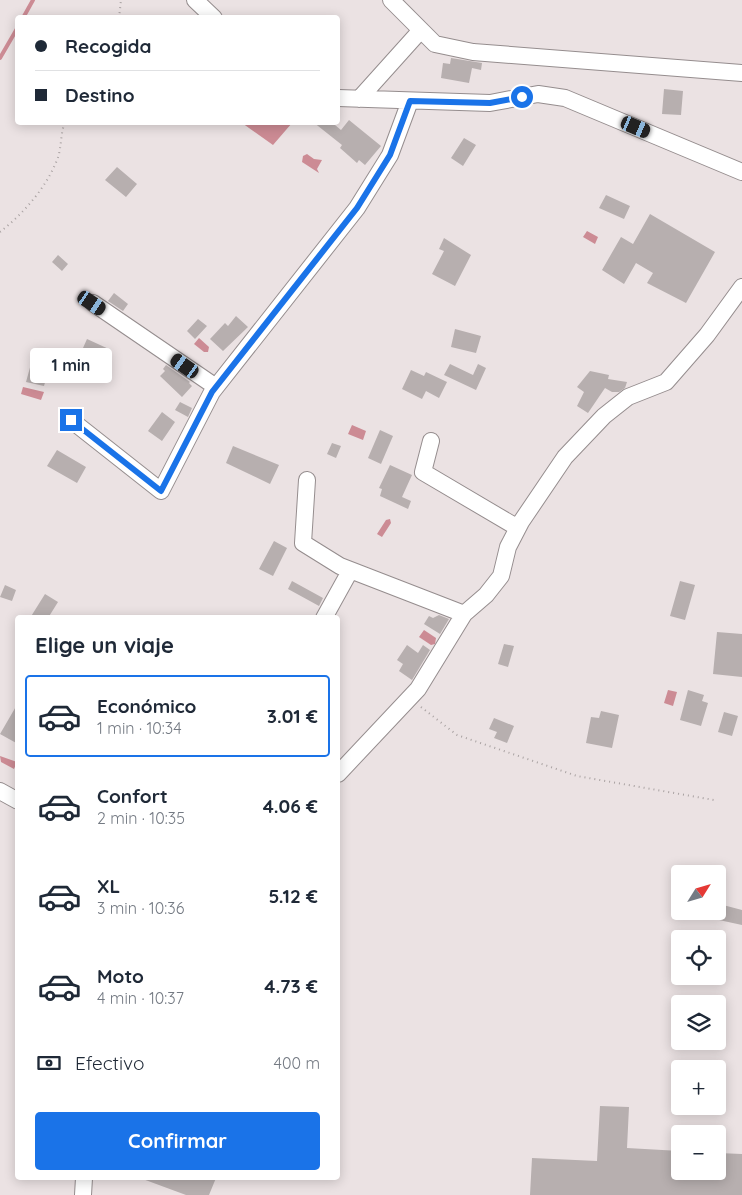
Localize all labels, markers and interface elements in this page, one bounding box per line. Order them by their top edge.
text: Recogida [65,34,151,58]
text: Destino [65,83,135,107]
route start [511,86,533,108]
car [619,114,652,140]
car [75,288,108,318]
callout: 1 min [30,348,112,382]
car [168,351,201,381]
text: 1 min [52,355,90,375]
route end [60,409,82,431]
text: Elige un viaje [35,631,174,659]
icon: car [37,694,82,739]
text: Económico [97,694,196,718]
text: 3.01 € [267,704,318,728]
text: 1 min · 10:34 [97,718,182,738]
icon: car [37,784,82,829]
text: Confort [97,784,168,808]
text: 4.06 € [263,794,318,818]
text: 2 min · 10:35 [97,808,185,828]
north arrow [671,865,726,920]
map controls [671,865,726,1180]
icon: car [37,874,82,919]
text: XL [97,874,120,898]
text: 5.12 € [269,884,318,908]
text: 3 min · 10:36 [97,898,184,918]
button: locate [671,930,726,985]
icon: car [37,964,82,1009]
text: Moto [97,964,144,988]
text: 4.73 € [264,974,318,998]
text: 4 min · 10:37 [97,988,184,1008]
button: layers [671,995,726,1050]
icon: cash [35,1049,63,1077]
text: Efectivo [75,1051,144,1075]
text: 400 m [274,1053,320,1073]
button: + [671,1060,726,1115]
button: Confirmar [35,1112,320,1170]
button: − [671,1125,726,1180]

